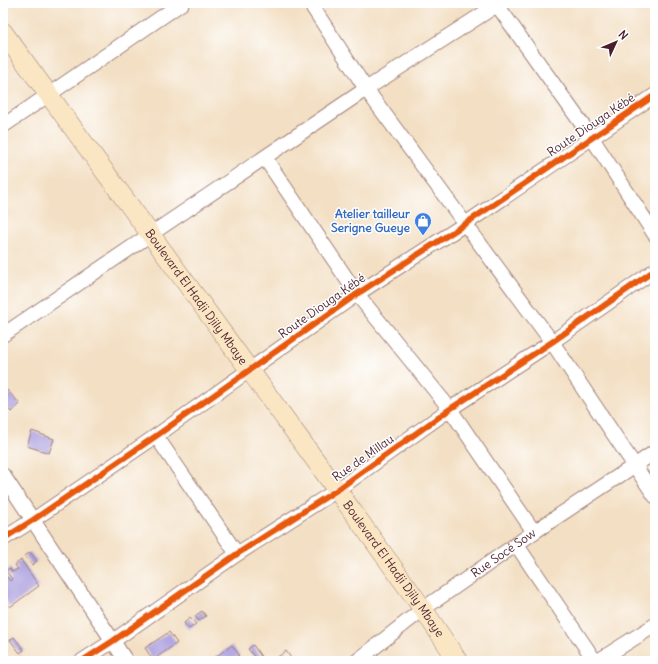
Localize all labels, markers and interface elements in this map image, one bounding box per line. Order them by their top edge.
north arrow [596,22,636,62]
text: N [616,27,631,43]
street label: Route Diouga Kébé [544,90,637,159]
place label: Atelier tailleur Serigne Gueye [331,206,411,236]
shop icon: Atelier tailleur Serigne Gueye [413,211,433,236]
street label: Boulevard El Hadji Djily Mbaye [142,226,251,367]
street label: Route Diouga Kébé [275,270,368,341]
street label: Rue de Millau [329,431,396,484]
street label: Boulevard El Hadji Djily Mbaye [340,498,448,640]
street label: Rue Socé Sow [468,525,539,580]

